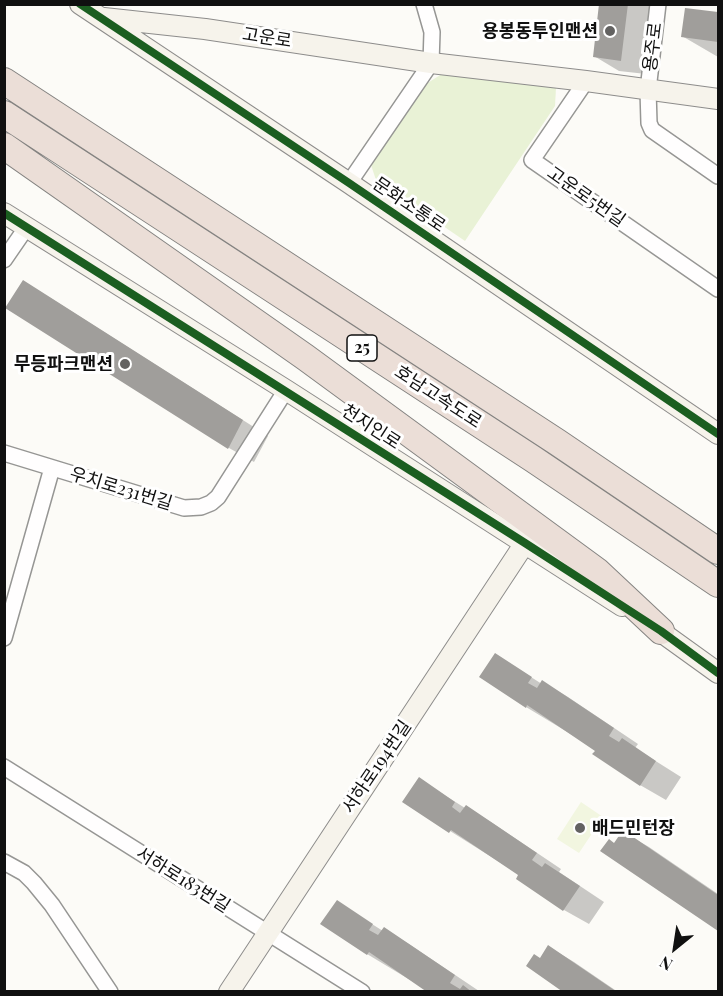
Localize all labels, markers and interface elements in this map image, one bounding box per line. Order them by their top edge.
place label: 용봉동투인맨션 [482,20,598,42]
street label: 용주로 [639,21,667,73]
street label: 고운로 [241,23,293,53]
marker: 용봉동투인맨션 [603,24,617,38]
street label: 고운로5번길 [543,162,629,232]
street label: 문화소통로 [369,173,449,237]
road number: 25 [347,335,377,361]
place label: 무등파크맨션 [14,353,113,375]
marker: 무등파크맨션 [118,357,132,371]
street label: 호남고속도로 [390,361,486,433]
street label: 천지인로 [337,400,405,454]
street label: 우치로231번길 [67,463,175,515]
street label: 서하로194번길 [338,716,416,818]
place label: 배드민턴장 [592,817,675,839]
marker: 배드민턴장 [573,821,587,835]
street label: 서하로183번길 [132,843,234,917]
north arrow [645,918,705,978]
text: N [655,952,676,976]

